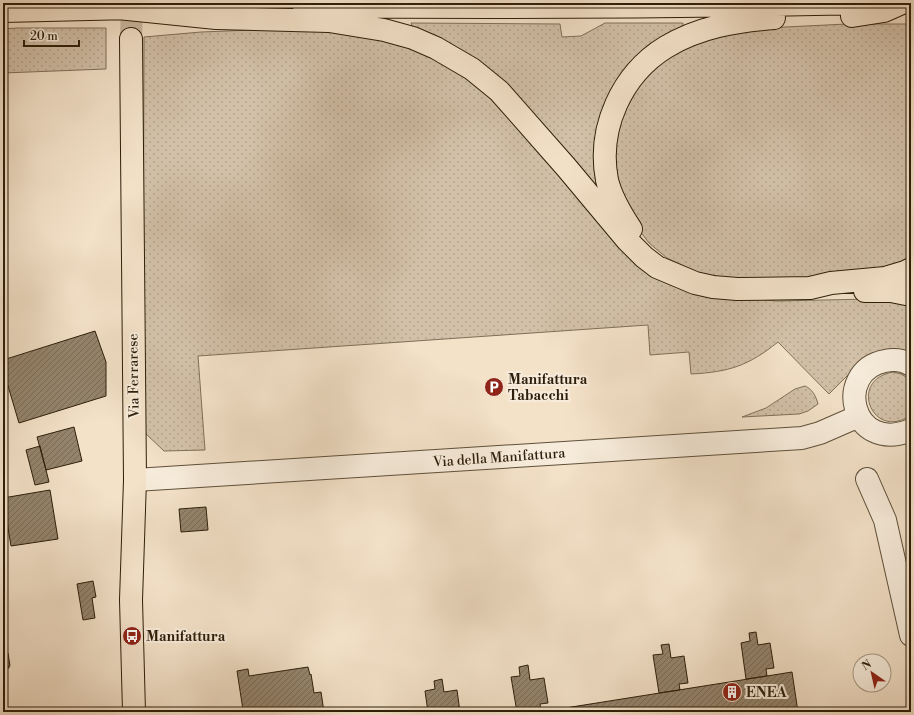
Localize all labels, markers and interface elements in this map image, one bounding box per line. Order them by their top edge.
scale bar [24,22,79,48]
text: 20 m [30,29,58,44]
street label: Via Ferrarese [124,333,144,420]
place label: Manifattura Tabacchi [508,371,588,405]
parking icon: Manifattura Tabacchi [483,376,505,398]
street label: Via della Manifattura [431,444,567,472]
bus stop icon: Manifattura [121,625,143,647]
place label: Manifattura [146,628,226,646]
north arrow [852,653,892,693]
text: N [859,657,875,674]
building icon: ENEA [721,681,743,703]
place label: ENEA [746,684,788,702]

